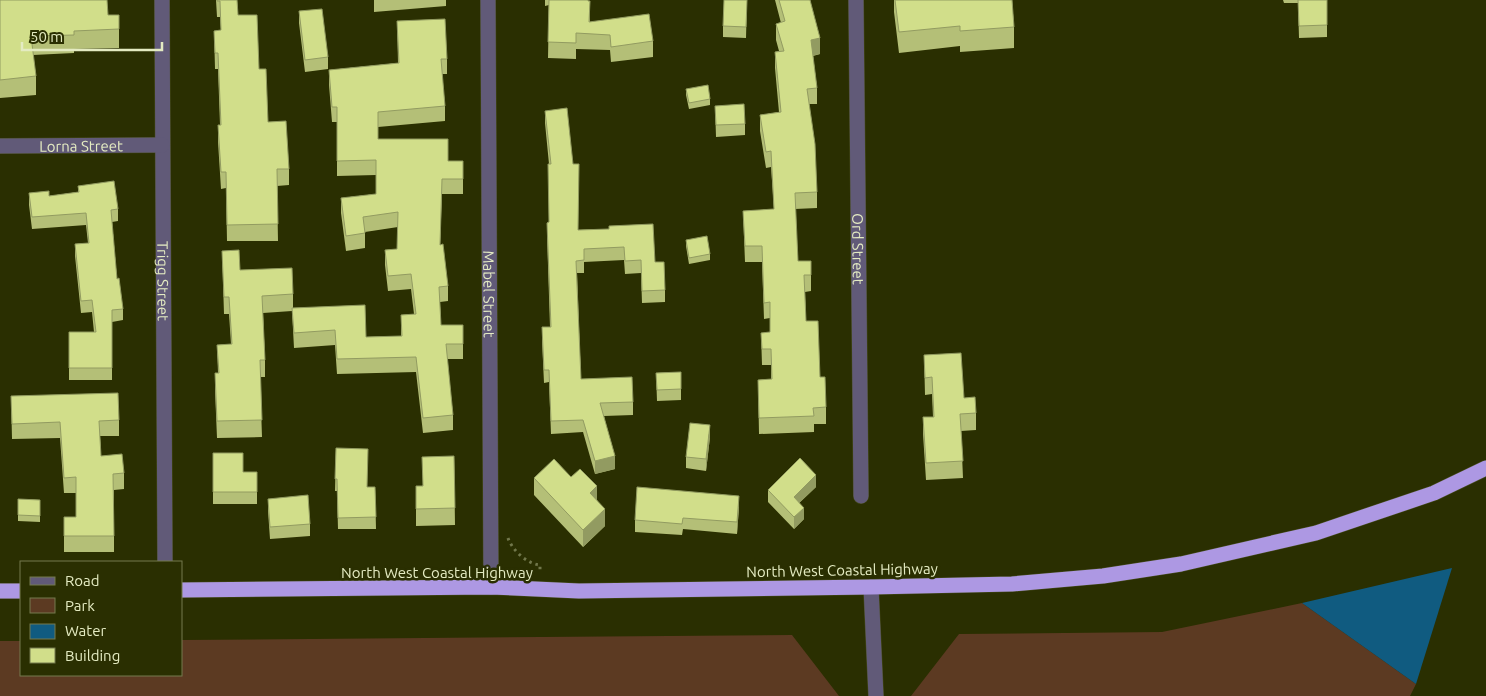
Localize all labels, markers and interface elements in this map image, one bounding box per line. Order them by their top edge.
scale bar [22,20,162,52]
text: 50 m [30,28,63,45]
street label: Lorna Street [39,137,123,154]
street label: Ord Street [850,213,867,285]
street label: Trigg Street [155,241,172,321]
street label: Mabel Street [481,250,498,338]
street label: North West Coastal Highway [746,560,938,580]
legend [20,561,182,676]
street label: North West Coastal Highway [341,564,533,581]
text: Road [65,572,100,589]
text: Park [65,597,95,614]
text: Water [65,622,106,639]
text: Building [65,647,120,664]

